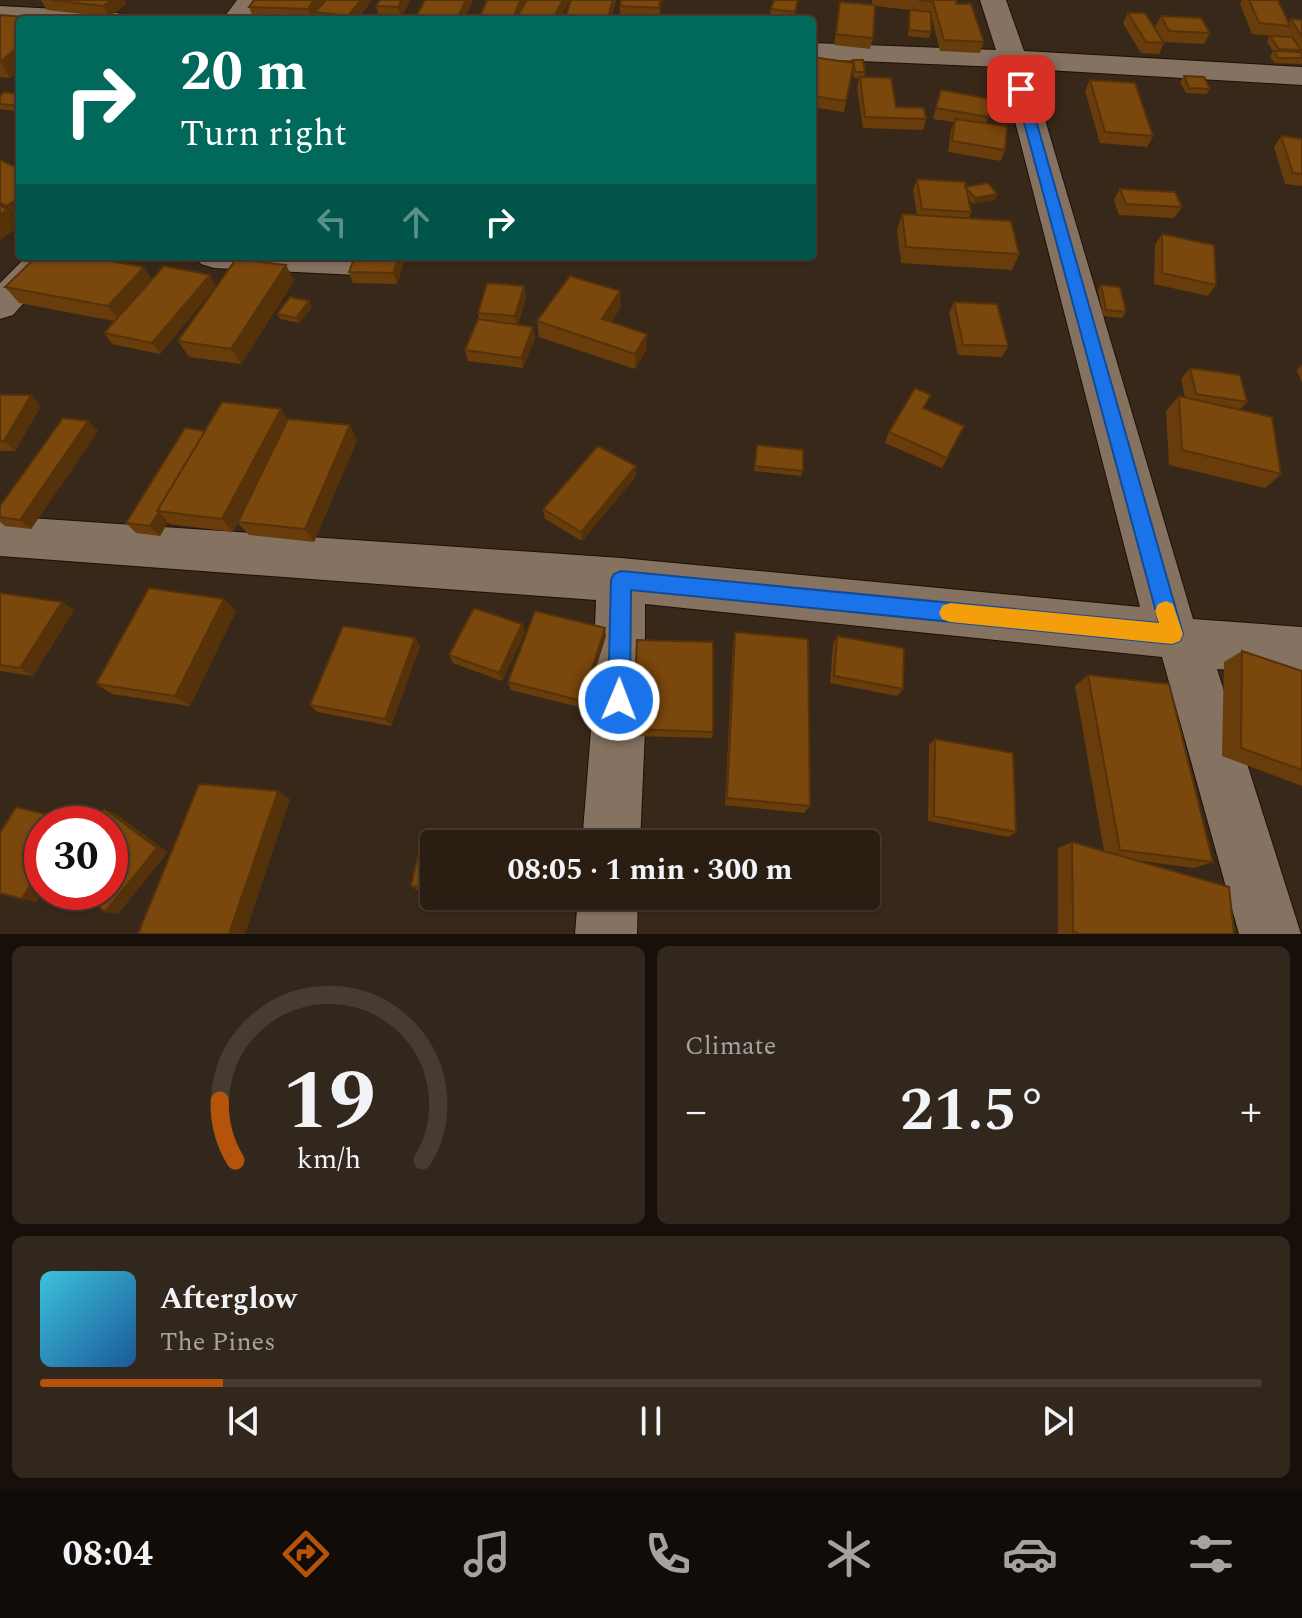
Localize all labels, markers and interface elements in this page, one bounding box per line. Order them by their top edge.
text: 20 m [180,30,307,115]
icon: right [48,48,152,152]
pin [987,55,1055,123]
icon: arrive [999,67,1043,111]
text: Turn right [180,107,347,162]
icon: left [310,200,354,244]
icon: ahead [394,200,438,244]
icon: right [478,200,522,244]
position arrow [577,658,661,742]
speed limit sign: 30 [24,806,128,910]
text: 08:05 · 1 min · 300 m [507,847,793,893]
text: Climate [685,1026,776,1066]
text: 19 [282,1039,375,1166]
text: 21.5° [900,1065,1047,1157]
text: − [685,1078,707,1145]
text: + [1240,1078,1262,1145]
text: km/h [296,1138,361,1181]
text: Afterglow [160,1276,297,1322]
text: The Pines [160,1322,275,1362]
icon: previous [222,1399,266,1443]
icon: pause [629,1399,673,1443]
icon: next [1036,1399,1080,1443]
icon: directions [278,1526,334,1582]
icon: music [459,1526,515,1582]
icon: phone [640,1526,696,1582]
icon: climate [821,1526,877,1582]
icon: car [1002,1526,1058,1582]
icon: filters [1183,1526,1239,1582]
text: 08:04 [63,1527,153,1582]

